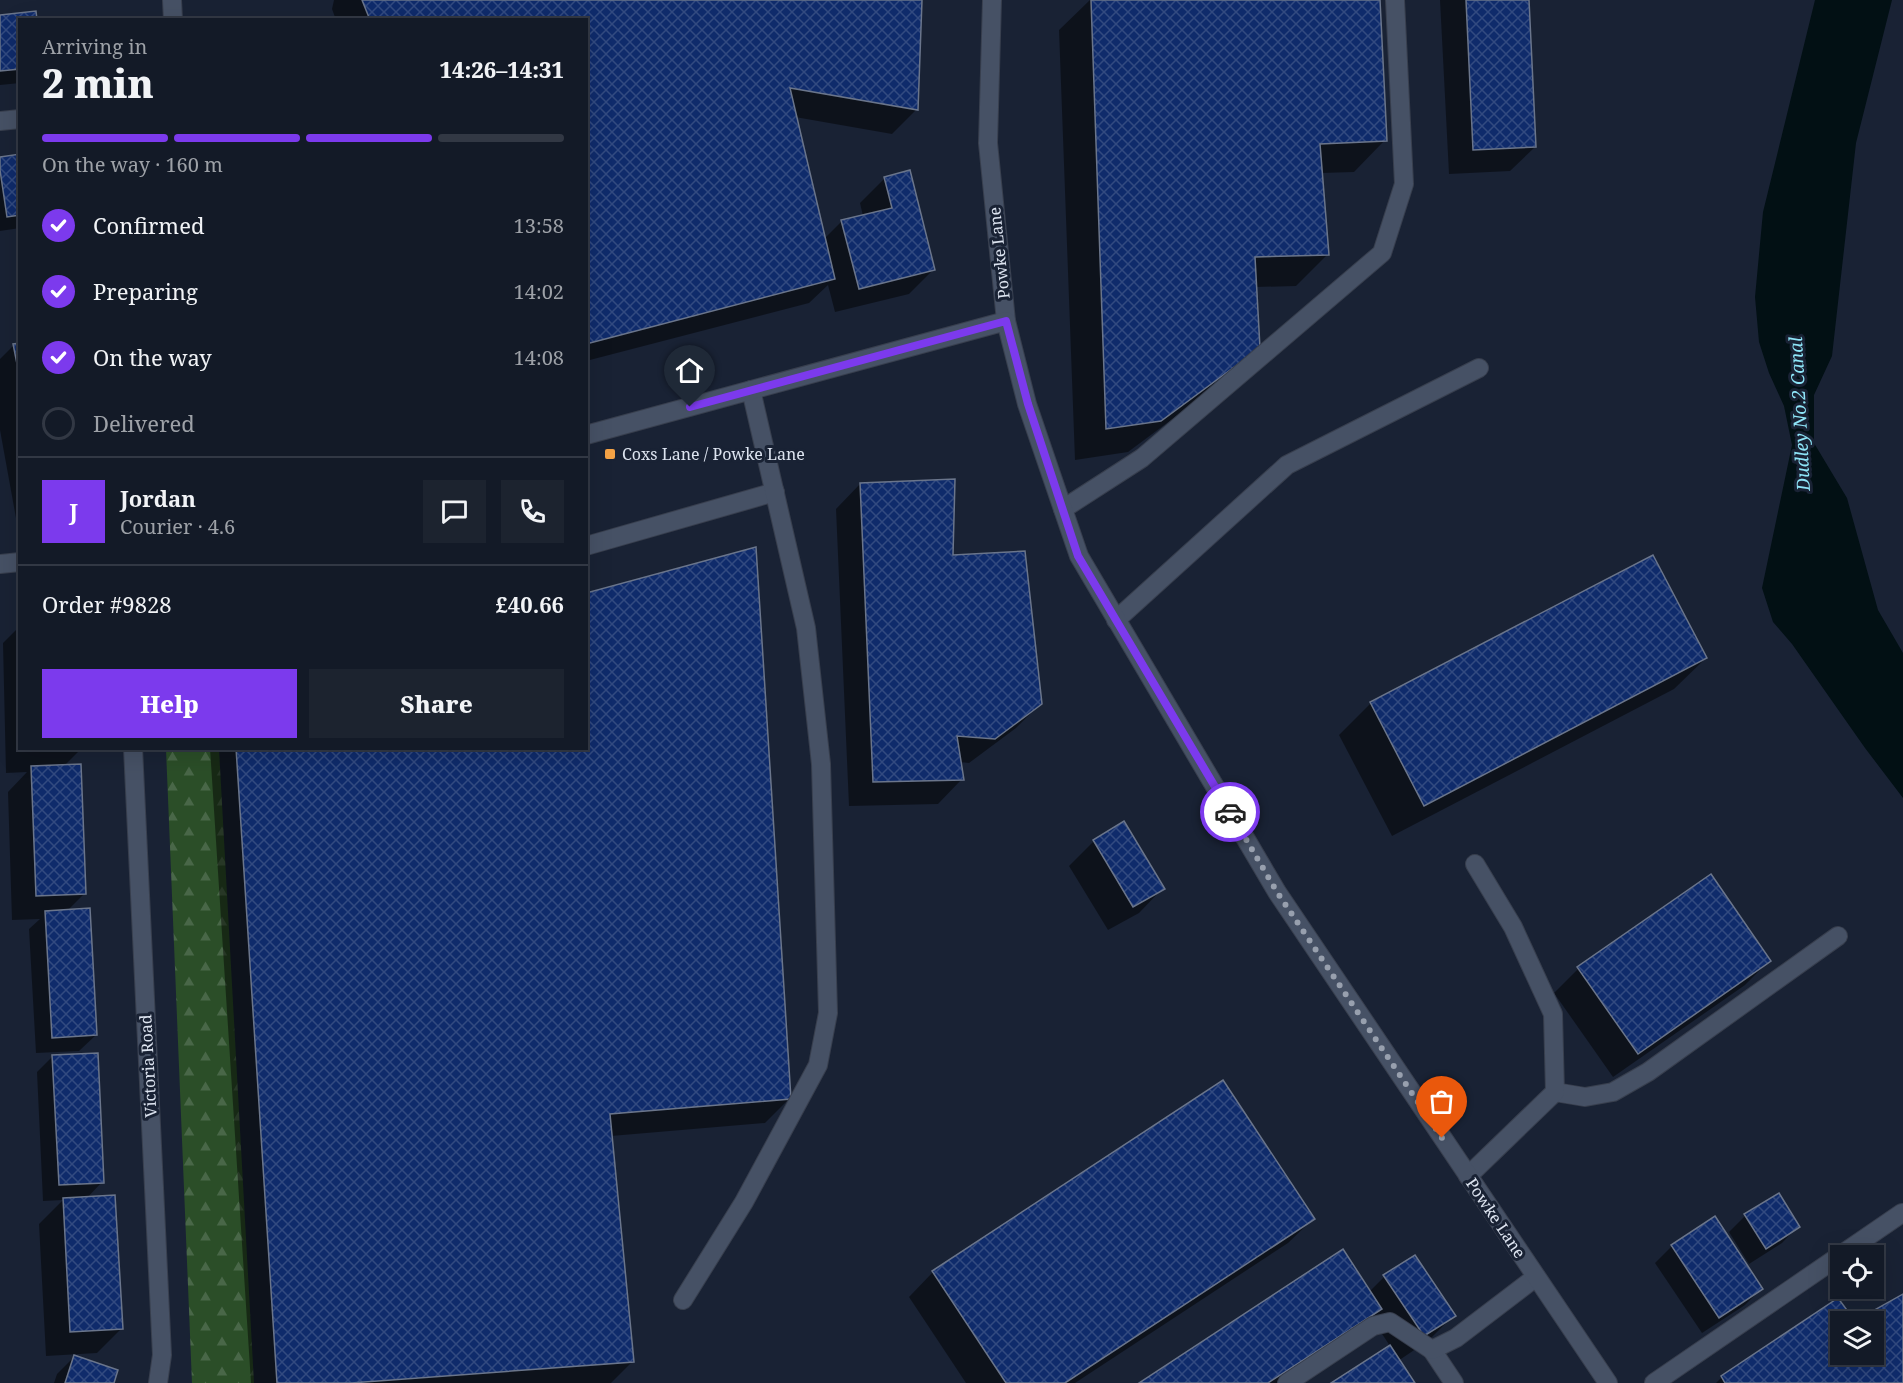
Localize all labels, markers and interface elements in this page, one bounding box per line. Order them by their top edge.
text: Arriving in [42,33,147,60]
text: 14:26–14:31 [440,54,564,84]
text: 2 min [42,56,154,109]
text: On the way · 160 m [42,151,223,178]
street label: Powke Lane [983,206,1015,300]
icon: check [42,209,75,242]
text: Confirmed [93,210,204,240]
text: 13:58 [514,212,564,239]
icon: check [42,275,75,308]
text: Preparing [93,276,198,306]
text: 14:02 [514,278,564,305]
water label: Dudley No.2 Canal [1783,336,1815,493]
icon: check [42,341,75,374]
text: On the way [93,342,212,372]
text: 14:08 [514,344,564,371]
pin [664,345,715,407]
icon: home [673,354,706,387]
text: Delivered [93,408,195,438]
place label: Coxs Lane / Powke Lane [622,443,805,465]
marker: Coxs Lane / Powke Lane [603,447,617,461]
button: chat [423,480,486,543]
button: phone [501,480,564,543]
text: Jordan [120,483,196,513]
text: J [69,496,78,526]
text: Courier · 4.6 [120,513,235,540]
text: Order #9828 [42,589,172,619]
text: £40.66 [496,589,564,619]
button: Help [42,669,297,738]
button: Share [309,669,564,738]
courier [1200,782,1260,842]
icon: car [1214,796,1247,829]
street label: Victoria Road [134,1014,162,1118]
pin [1416,1076,1467,1138]
icon: bag [1425,1085,1458,1118]
street label: Powke Lane [1461,1174,1531,1262]
map controls [1830,1245,1884,1365]
button: locate [1830,1245,1884,1299]
button: layers [1830,1311,1884,1365]

